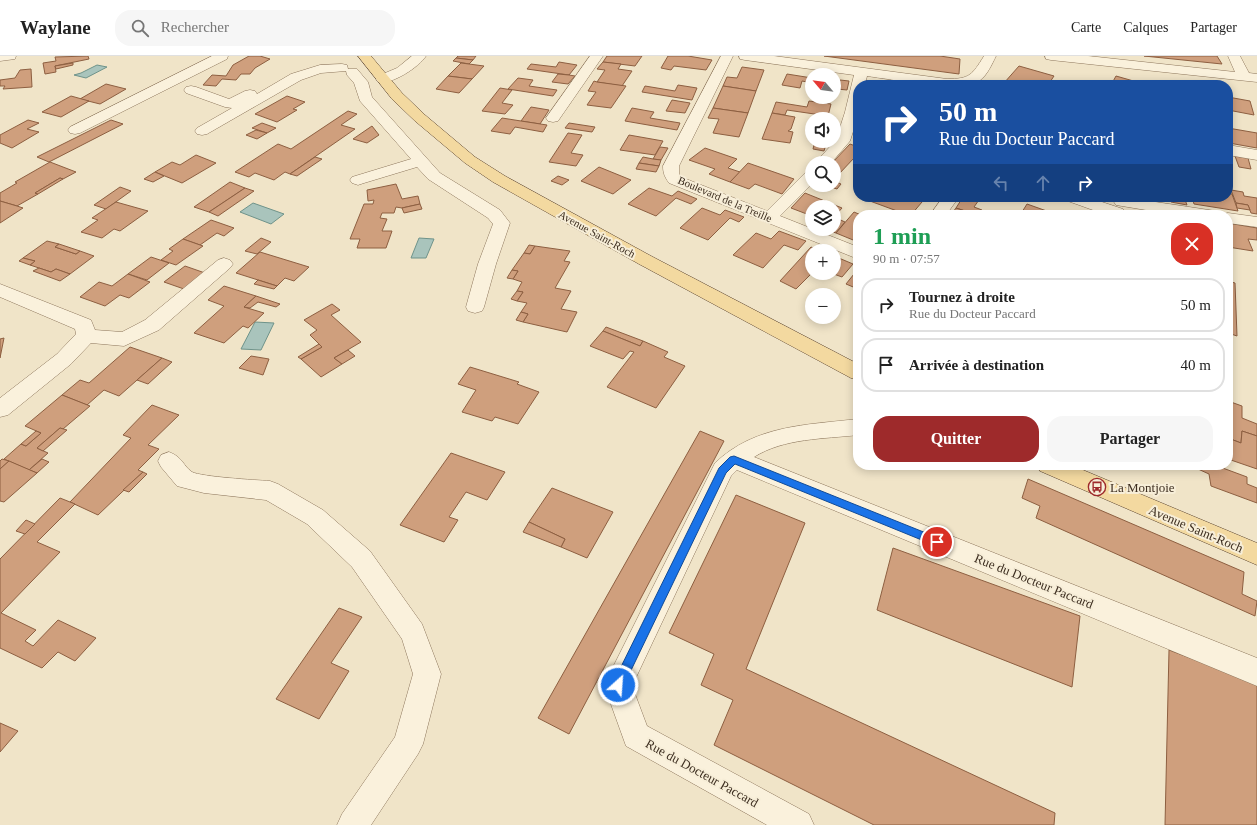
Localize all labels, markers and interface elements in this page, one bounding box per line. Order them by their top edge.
search box [115,10,395,46]
text: Waylane [20,17,91,38]
icon: search [129,17,151,39]
text: Rechercher [161,19,229,35]
text: Carte [1071,20,1101,35]
text: Calques [1123,20,1168,35]
text: Partager [1190,20,1237,35]
north arrow [805,68,841,104]
map controls [805,68,841,324]
icon: right [873,96,925,148]
text: 50 m [939,96,997,127]
button: sound [805,112,841,148]
text: Rue du Docteur Paccard [939,129,1114,149]
button: search [805,156,841,192]
icon: left [990,172,1012,194]
icon: ahead [1032,172,1054,194]
icon: right [1074,172,1096,194]
street label: Boulevard de la Treille [676,174,774,224]
button: layers [805,200,841,236]
street label: Avenue Saint-Roch [557,208,638,260]
text: 1 min [873,223,931,249]
button: close [1171,223,1213,265]
button: + [805,244,841,280]
text: 90 m · 07:57 [873,251,940,266]
button: − [805,288,841,324]
text: Tournez à droite [909,289,1015,305]
icon: right [875,294,897,316]
text: 50 m [1181,297,1211,313]
text: Rue du Docteur Paccard [909,306,1036,321]
icon: arrive [875,354,897,376]
text: Arrivée à destination [909,357,1044,373]
text: 40 m [1181,357,1211,373]
button: Quitter [873,416,1039,462]
button: Partager [1047,416,1213,462]
bus stop icon: La Montjoie [1087,477,1107,497]
place label: La Montjoie [1110,480,1175,495]
street label: Avenue Saint-Roch [1146,502,1246,556]
pin [920,525,954,559]
icon: arrive [926,531,948,553]
street label: Rue du Docteur Paccard [972,550,1096,612]
position arrow [597,664,639,706]
street label: Rue du Docteur Paccard [643,736,761,811]

